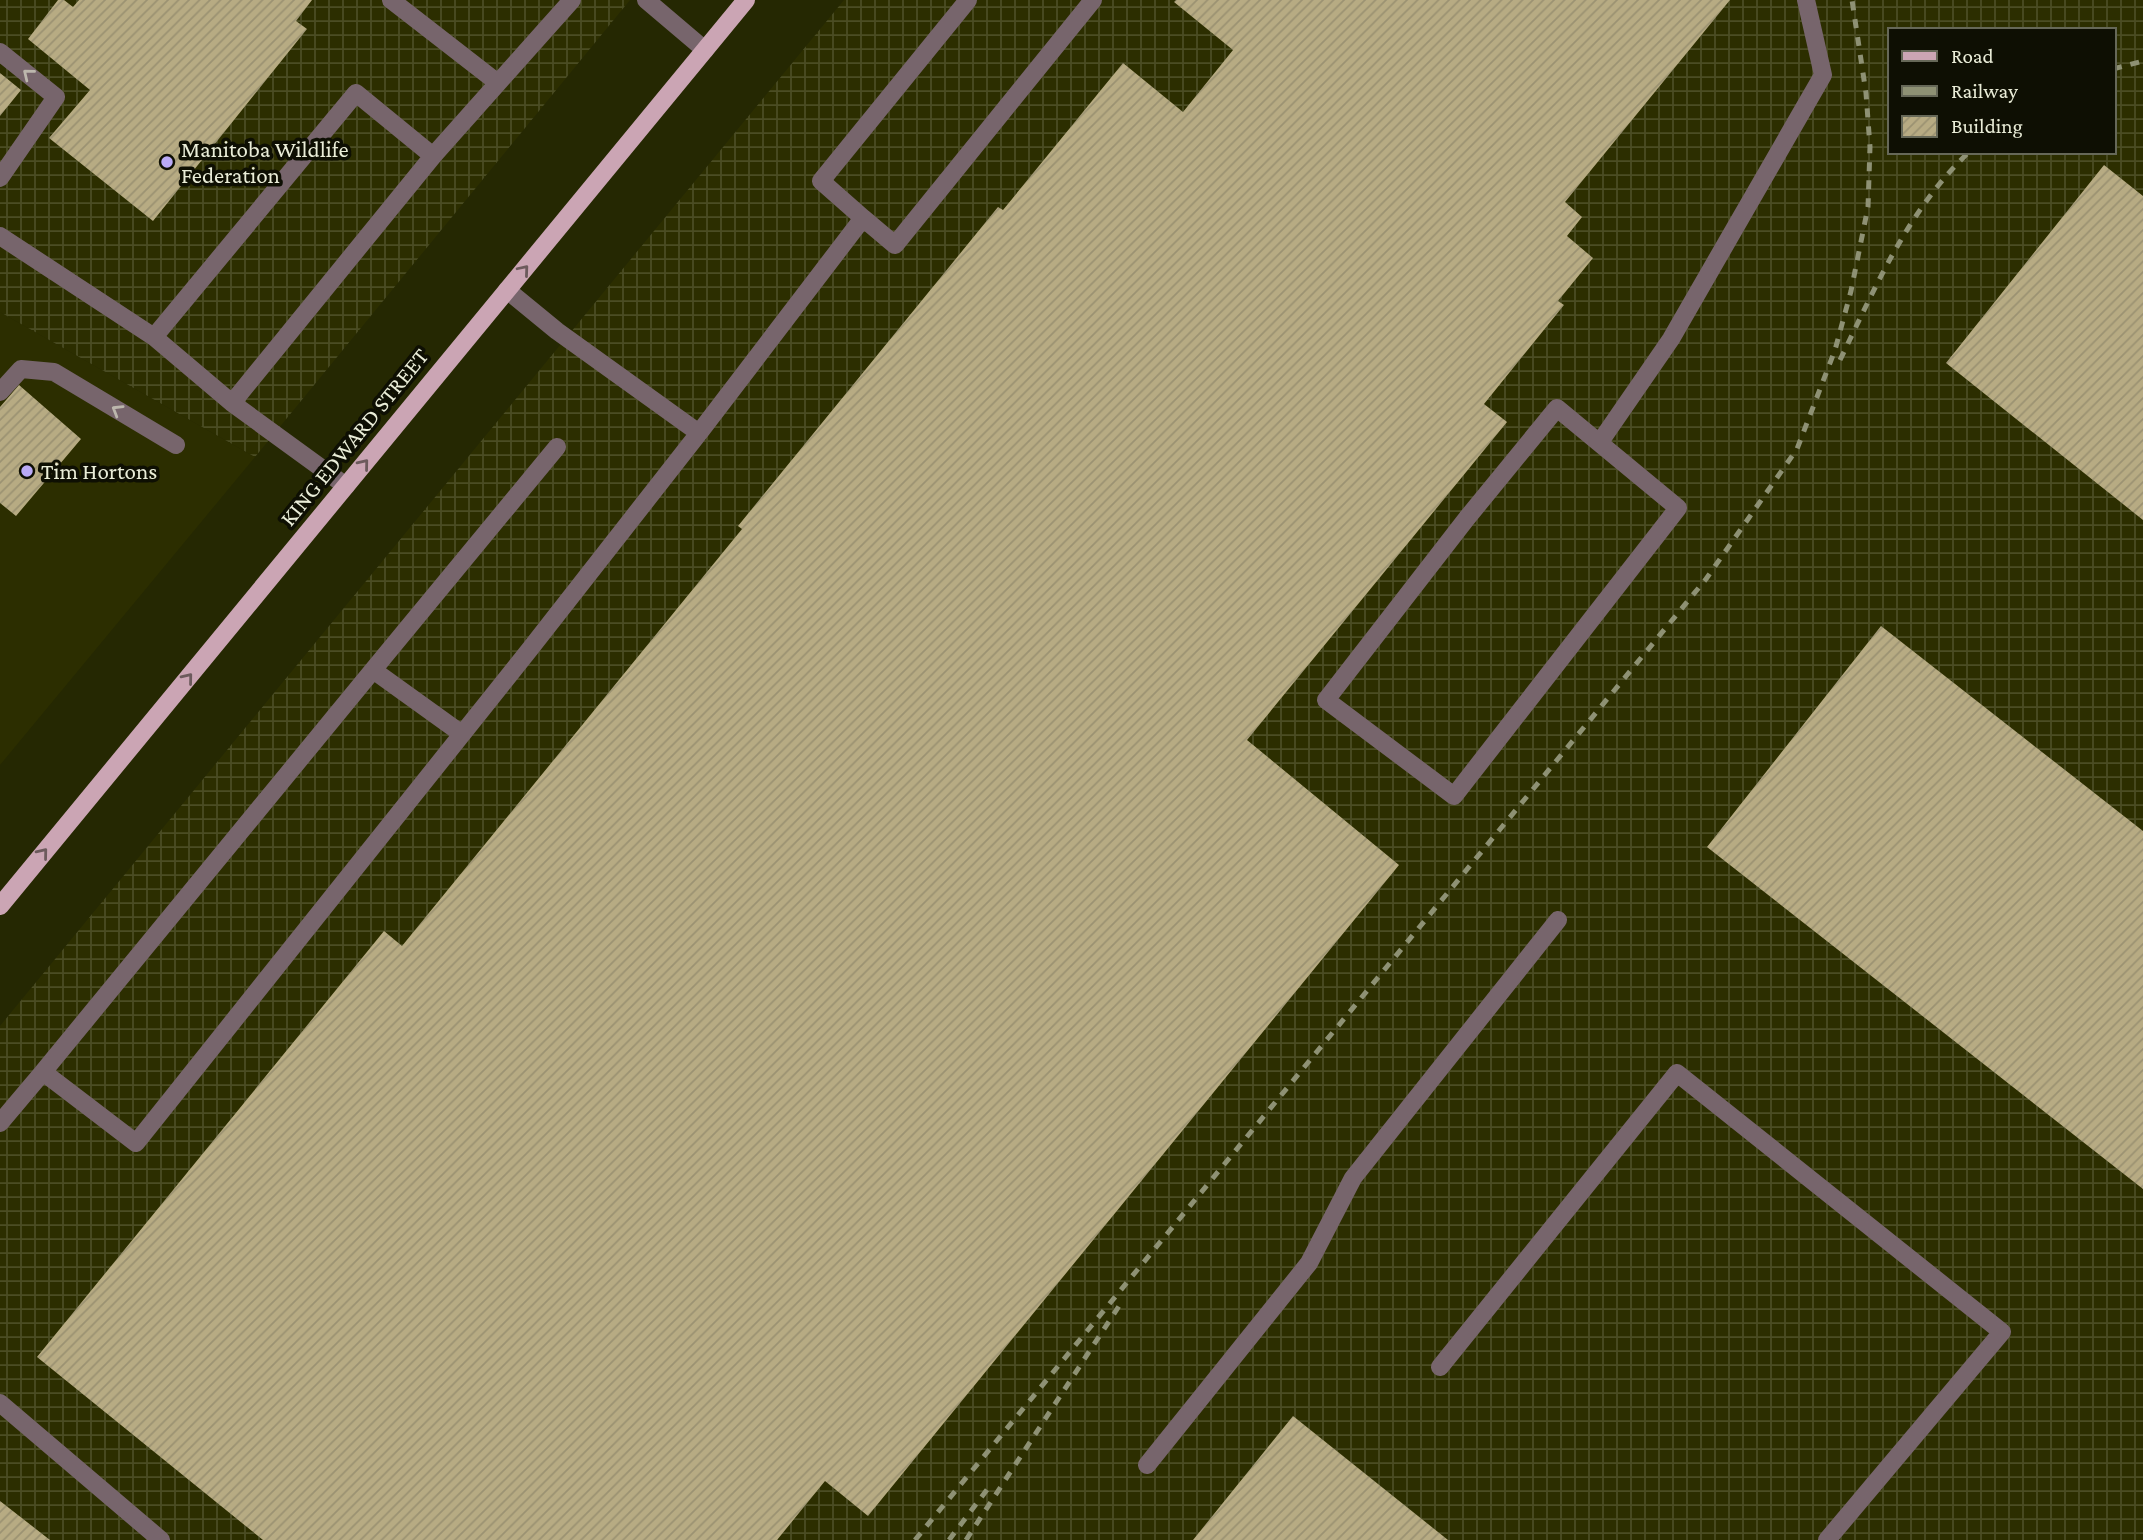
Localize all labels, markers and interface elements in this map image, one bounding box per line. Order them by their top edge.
legend [1888,28,2115,154]
text: Road [1951,44,1994,68]
one-way arrow [24,70,36,83]
text: Railway [1951,79,2018,103]
text: Building [1951,114,2023,138]
place label: Manitoba Wildlife Federation [181,136,349,188]
marker: Manitoba Wildlife Federation [159,154,175,170]
one-way arrow [516,265,528,278]
street label: KING EDWARD STREET [274,343,434,531]
one-way arrow [112,405,125,418]
place label: Tim Hortons [41,458,157,484]
one-way arrow [356,460,368,473]
marker: Tim Hortons [19,463,35,479]
one-way arrow [180,673,192,686]
one-way arrow [35,849,48,861]

